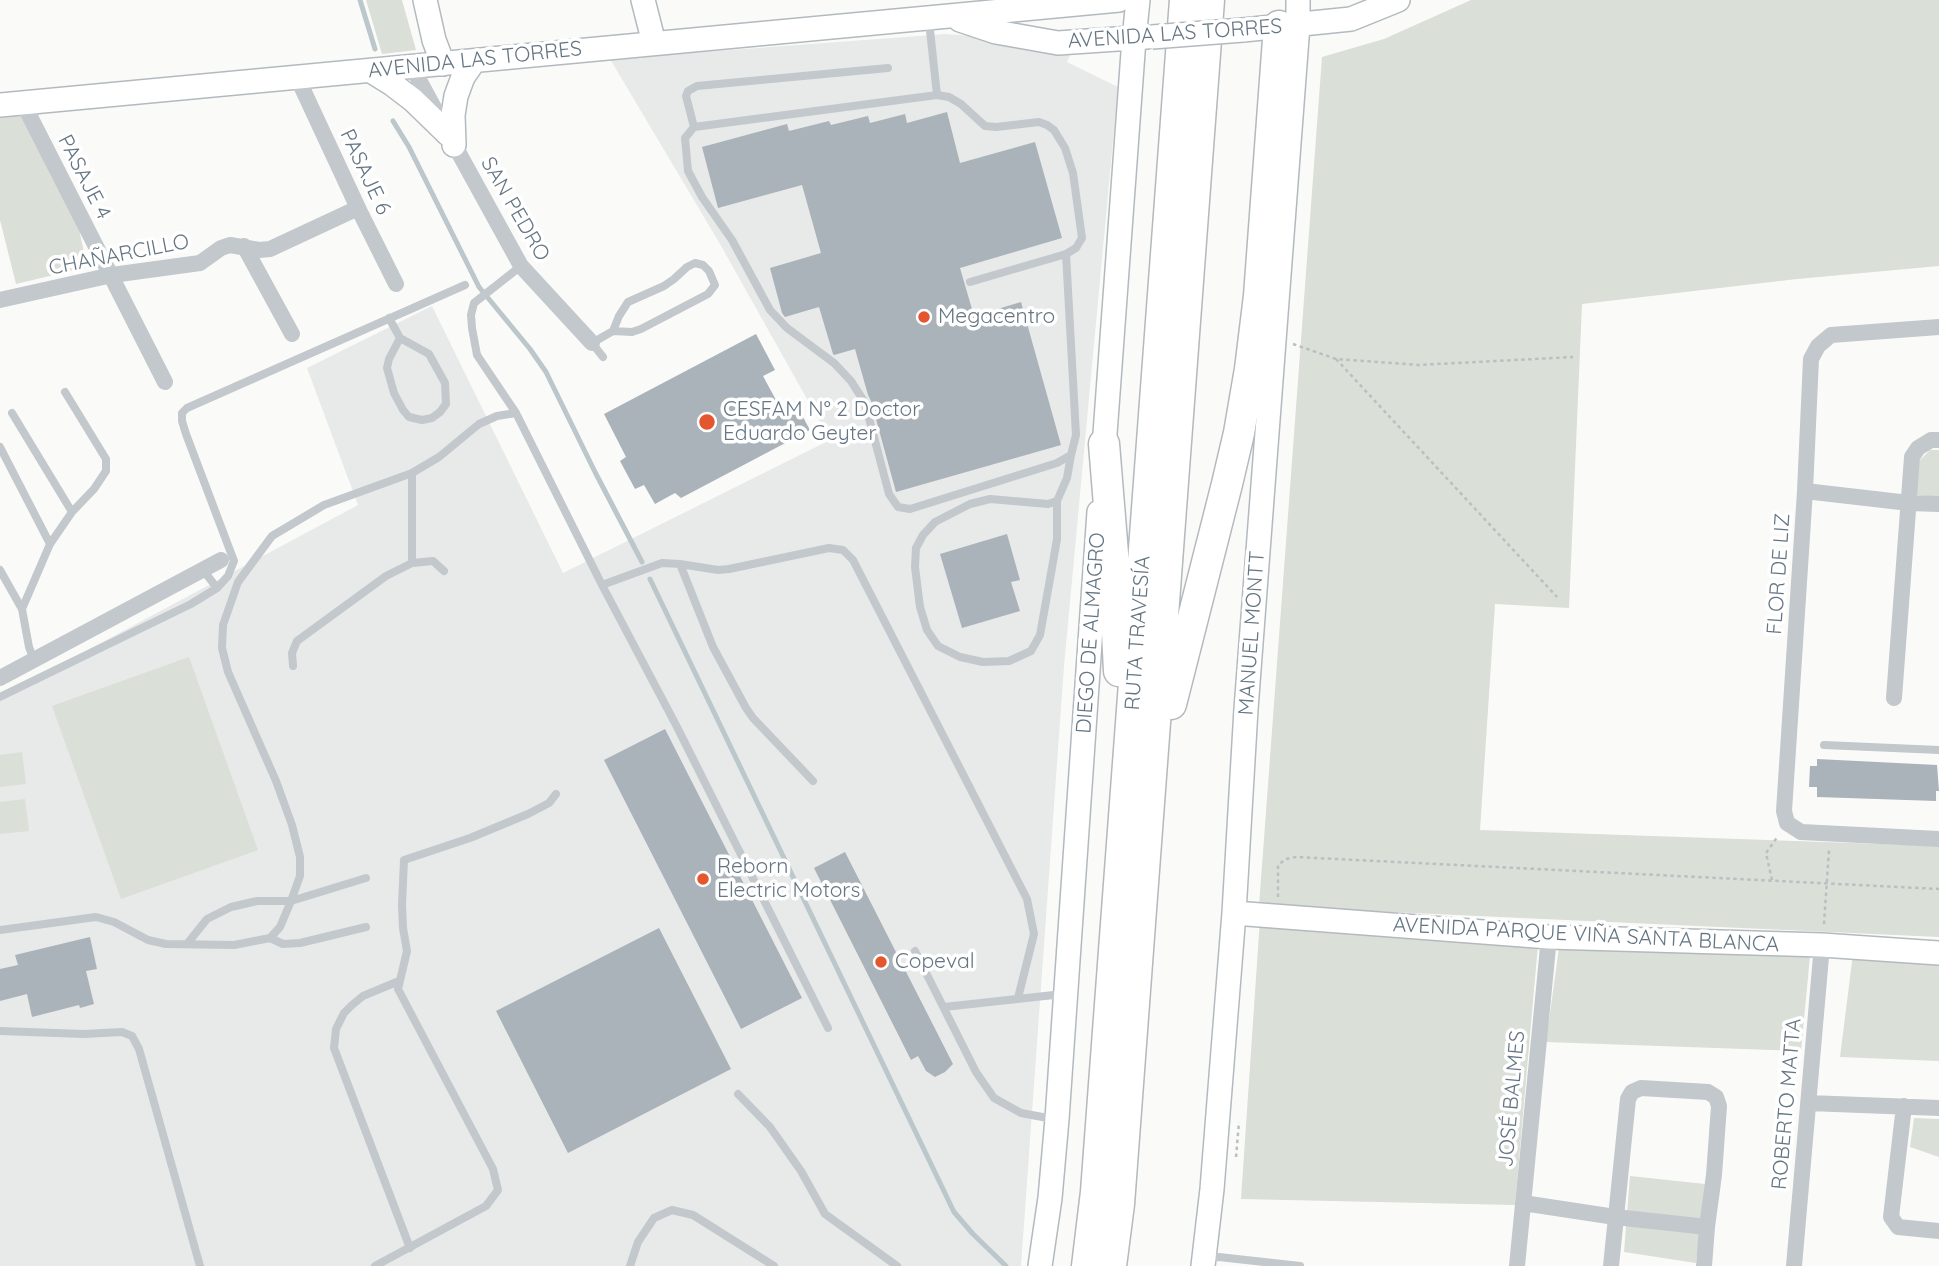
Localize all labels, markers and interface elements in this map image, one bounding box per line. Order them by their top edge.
street label: AVENIDA LAS TORRES [1067,14,1283,54]
street label: AVENIDA LAS TORRES [367,36,583,84]
street label: PASAJE 6 [334,125,396,219]
street label: PASAJE 4 [52,131,116,223]
street label: SAN PEDRO [475,153,555,265]
street label: CHAÑARCILLO [47,229,191,281]
place label: Megacentro [938,304,1055,330]
marker: Megacentro [916,309,932,325]
place label: CESFAM N° 2 Doctor Eduardo Geyter [723,397,920,447]
marker: CESFAM N° 2 Doctor Eduardo Geyter [697,412,717,432]
street label: FLOR DE LIZ [1762,513,1796,635]
street label: DIEGO DE ALMAGRO [1071,532,1111,734]
street label: MANUEL MONTT [1234,550,1270,716]
street label: RUTA TRAVESÍA [1120,555,1156,711]
place label: Reborn Electric Motors [717,854,860,904]
marker: Reborn Electric Motors [695,871,711,887]
street label: AVENIDA PARQUE VIÑA SANTA BLANCA [1392,912,1780,958]
place label: Copeval [895,949,975,975]
marker: Copeval [873,954,889,970]
street label: ROBERTO MATTA [1767,1017,1807,1191]
street label: JOSÉ BALMES [1493,1030,1531,1168]

